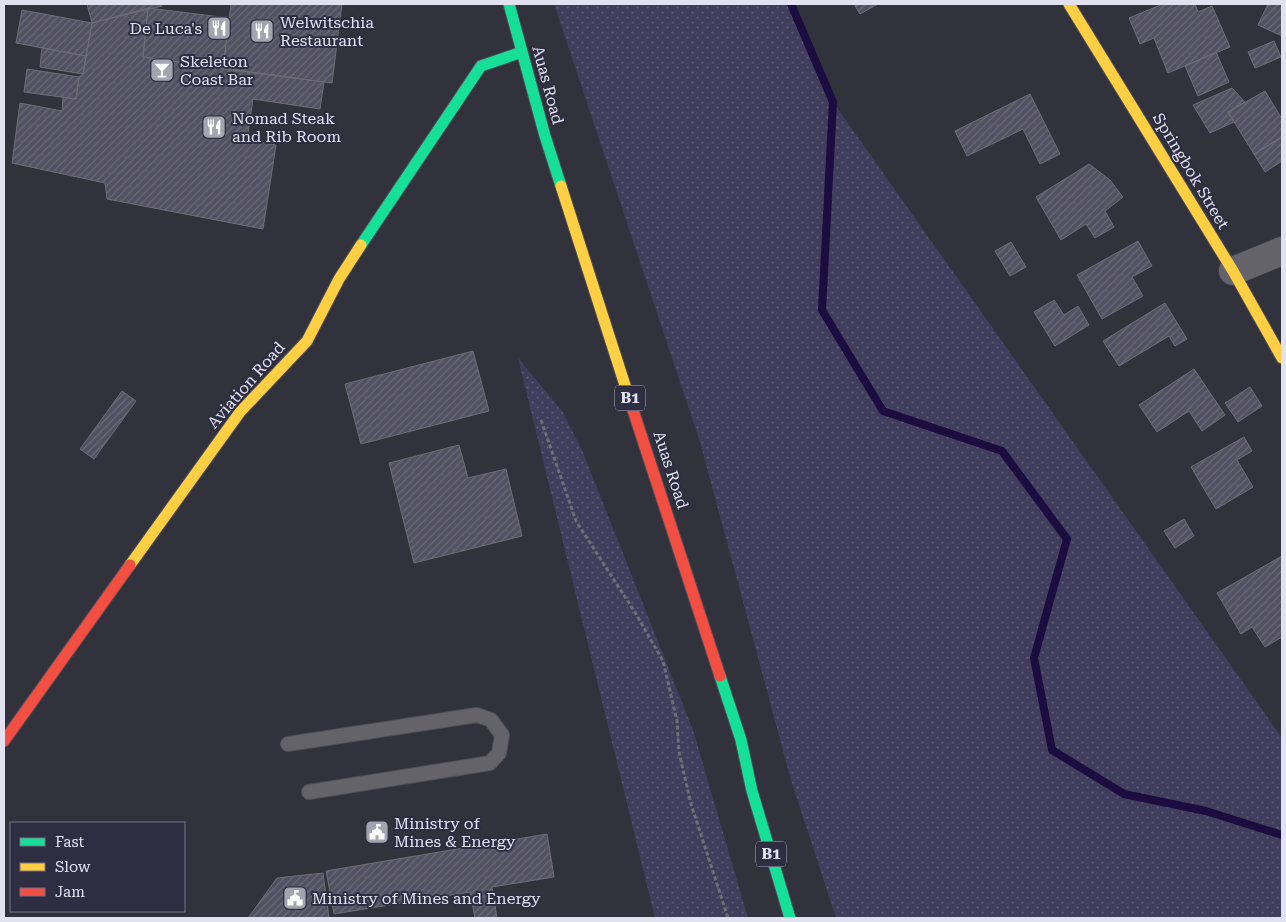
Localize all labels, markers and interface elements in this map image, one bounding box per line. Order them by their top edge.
place label: Welwitschia Restaurant [280,13,374,50]
restaurant icon: De Luca's [206,15,232,41]
restaurant icon: Welwitschia Restaurant [249,18,275,44]
place label: De Luca's [129,19,202,38]
street label: Auas Road [528,44,568,126]
place label: Skeleton Coast Bar [180,52,254,89]
bar icon: Skeleton Coast Bar [149,57,175,83]
place label: Nomad Steak and Rib Room [232,109,341,146]
street label: Springbok Street [1149,110,1233,232]
restaurant icon: Nomad Steak and Rib Room [201,114,227,140]
street label: Aviation Road [203,338,289,432]
road number: B1 [615,386,645,410]
street label: Auas Road [650,429,692,511]
place label: Ministry of Mines & Energy [394,814,516,851]
public building icon: Ministry of Mines & Energy [364,819,390,845]
legend [10,822,185,912]
text: Fast [55,833,85,851]
road number: B1 [756,842,786,866]
text: Slow [55,858,91,876]
text: Jam [55,883,85,901]
public building icon: Ministry of Mines and Energy [282,885,308,911]
place label: Ministry of Mines and Energy [312,889,541,908]

